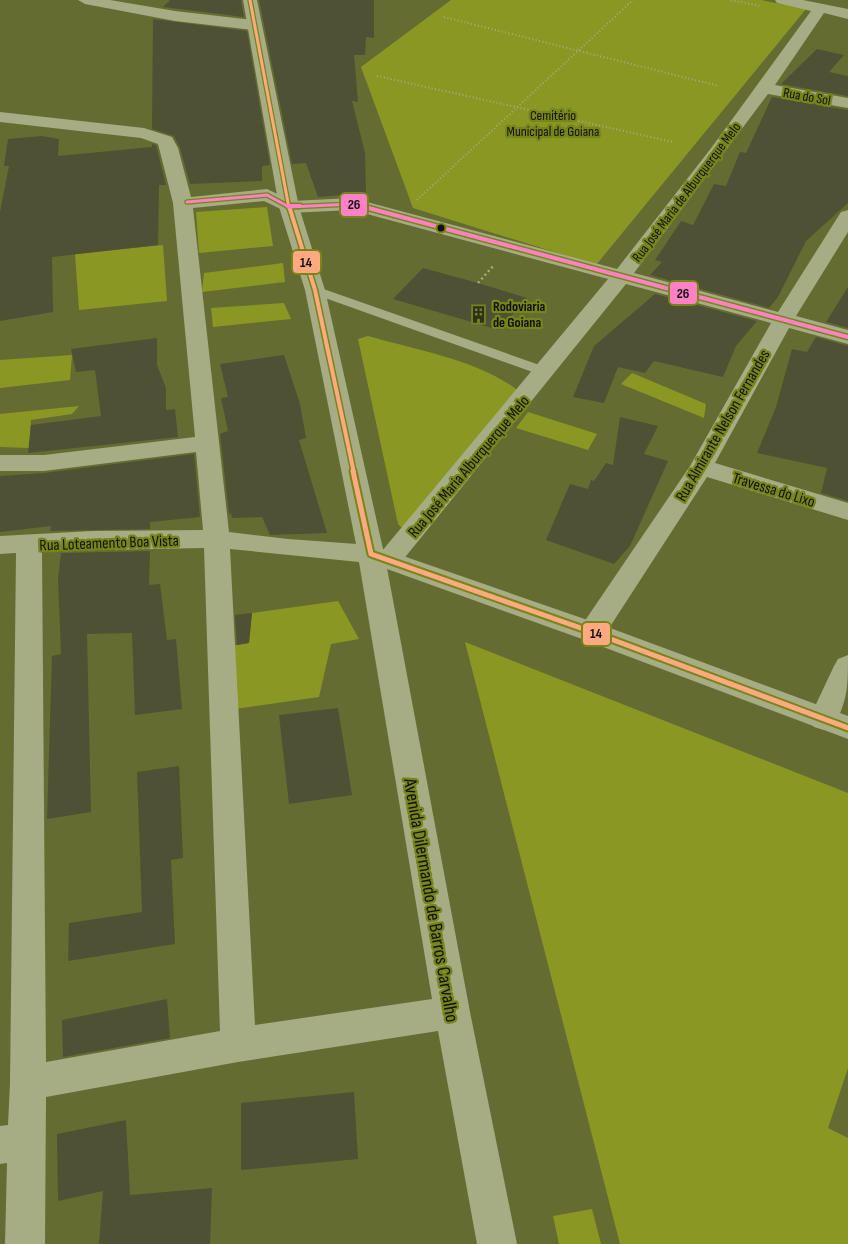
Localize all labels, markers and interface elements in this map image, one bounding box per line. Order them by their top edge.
street label: Rua do Sol [782,84,832,109]
park label: Cemitério Municipal de Goiana [507,107,599,140]
street label: Rua José Maria de Alburquerque Melo [628,119,745,265]
line badge: 26 [340,193,368,217]
text: 26 [348,196,361,213]
unlabelled marker [436,223,446,233]
line badge: 14 [292,250,321,274]
text: 14 [300,254,313,271]
line badge: 26 [669,281,698,305]
text: 26 [677,285,690,302]
place label: Rodoviaria de Goiana [493,298,546,331]
building icon: Rodoviaria de Goiana [469,304,489,324]
street label: Rua Almirante Nelson Fernandes [672,346,775,505]
street label: Rua José Maria Alburquerque Melo [404,392,534,542]
street label: Travessa do Lixo [730,469,817,512]
street label: Rua Loteamento Boa Vista [39,532,179,555]
line badge: 14 [582,622,611,646]
text: 14 [590,625,603,642]
street label: Avenida Dilermando de Barros Carvalho [398,776,463,1024]

